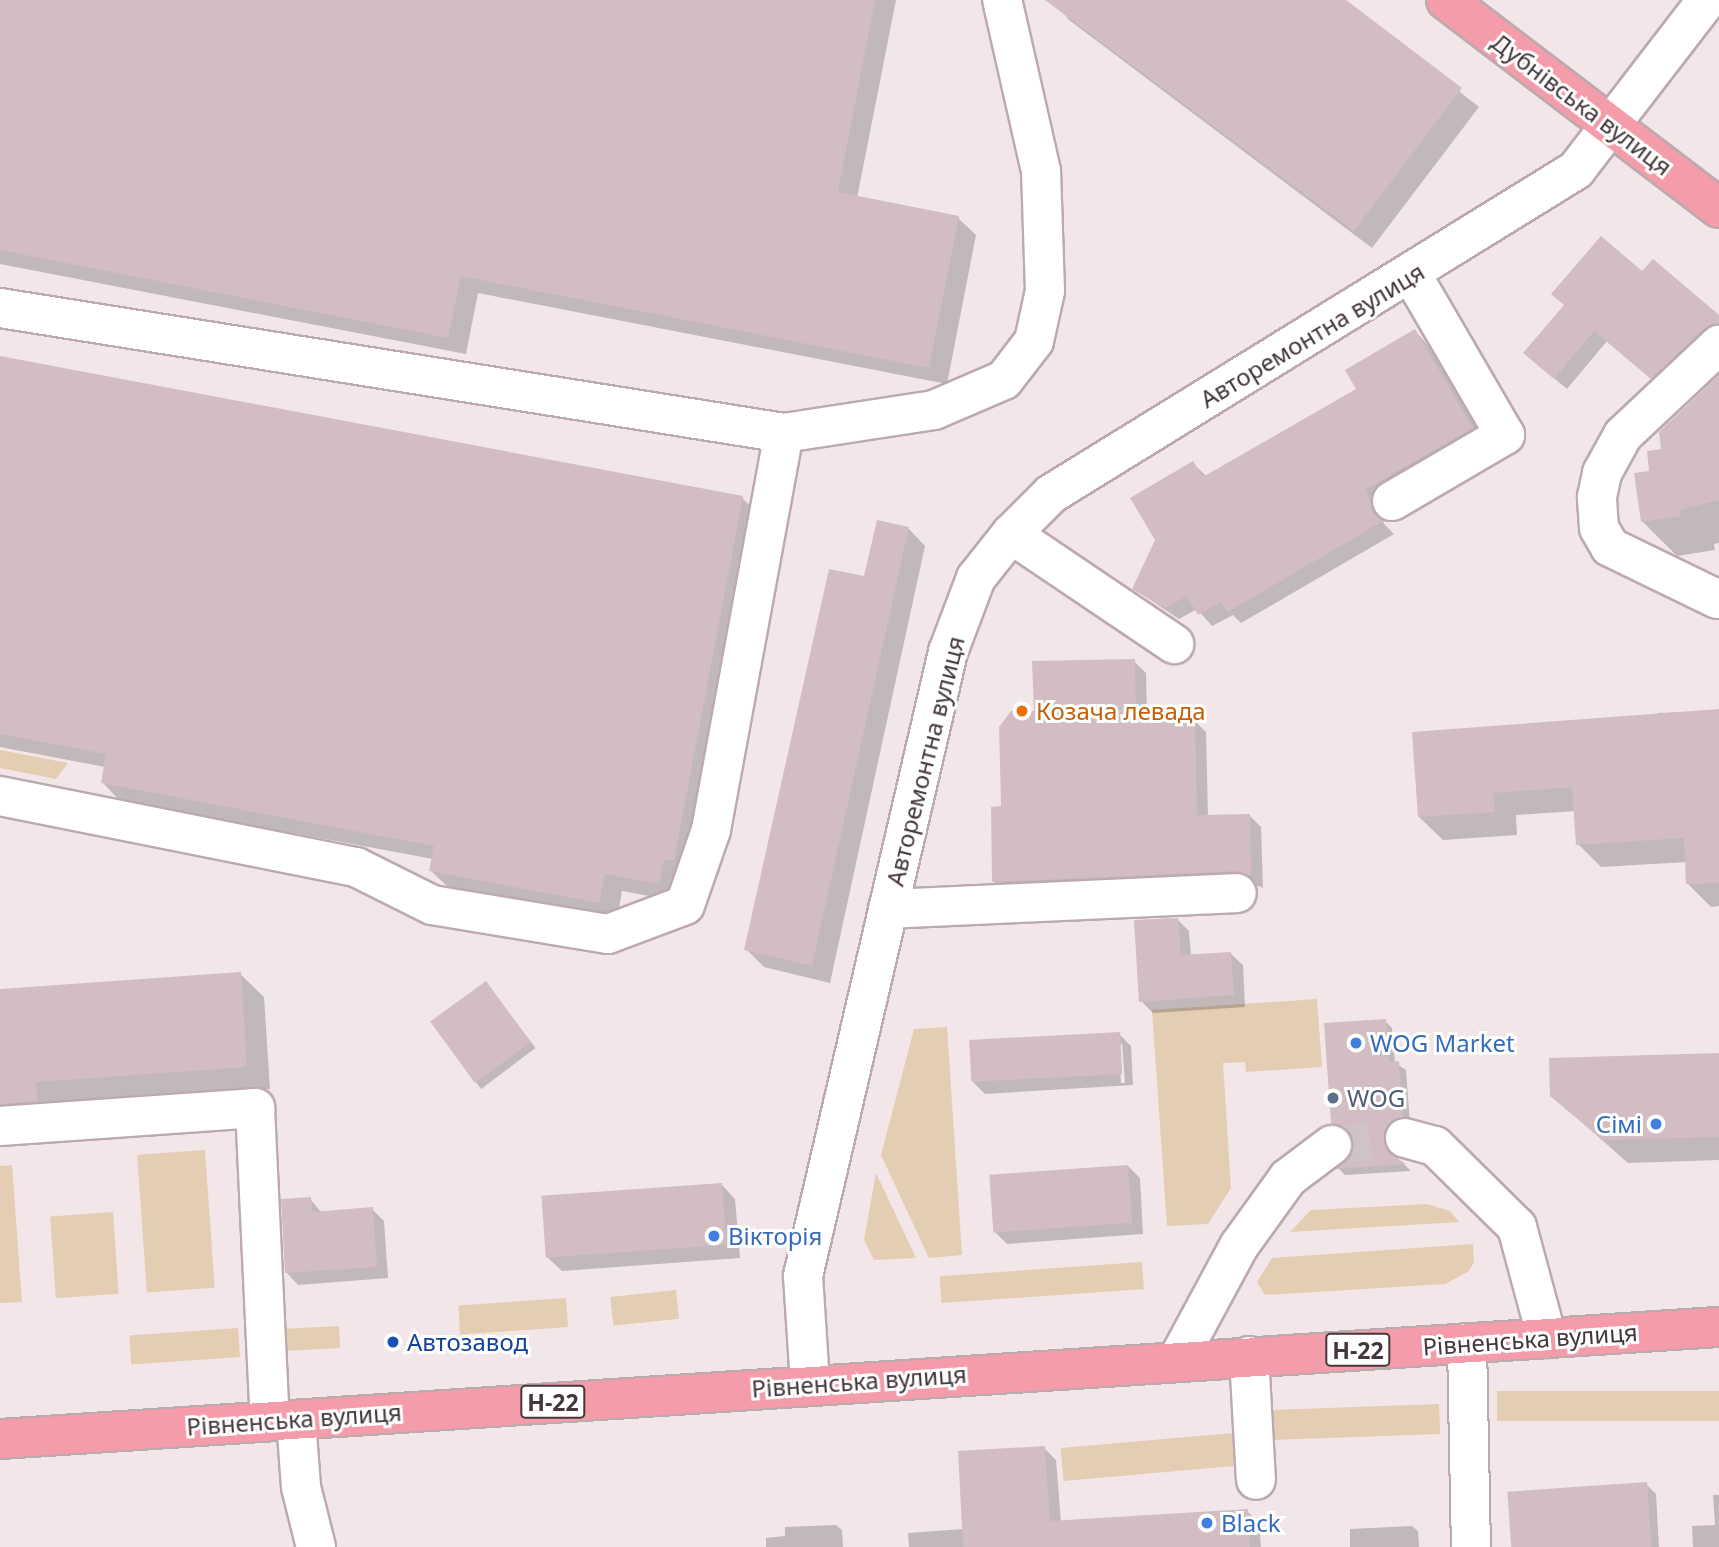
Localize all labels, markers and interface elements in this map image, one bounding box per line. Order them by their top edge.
street label: Дубнівська вулиця [1486,27,1678,181]
street label: Авторемонтна вулиця [1195,257,1429,413]
street label: Авторемонтна вулиця [880,633,970,889]
place label: Козача левада [1036,697,1206,725]
marker: Козача левада [1014,703,1030,719]
place label: WOG Market [1370,1029,1515,1057]
marker: WOG Market [1348,1035,1364,1051]
place label: WOG [1347,1084,1405,1112]
marker: WOG [1325,1090,1341,1106]
place label: Сімі [1596,1110,1642,1138]
marker: Сімі [1648,1116,1664,1132]
place label: Вікторія [728,1222,822,1250]
marker: Вікторія [706,1228,722,1244]
street label: Рівненська вулиця [1421,1317,1639,1361]
place label: Автозавод [407,1328,528,1356]
road number: Н-22 [1325,1330,1391,1370]
marker: Автозавод [385,1334,401,1350]
street label: Рівненська вулиця [750,1359,968,1403]
road number: Н-22 [520,1382,586,1422]
street label: Рівненська вулиця [185,1397,403,1441]
place label: Black [1221,1509,1281,1537]
marker: Black [1199,1515,1215,1531]

